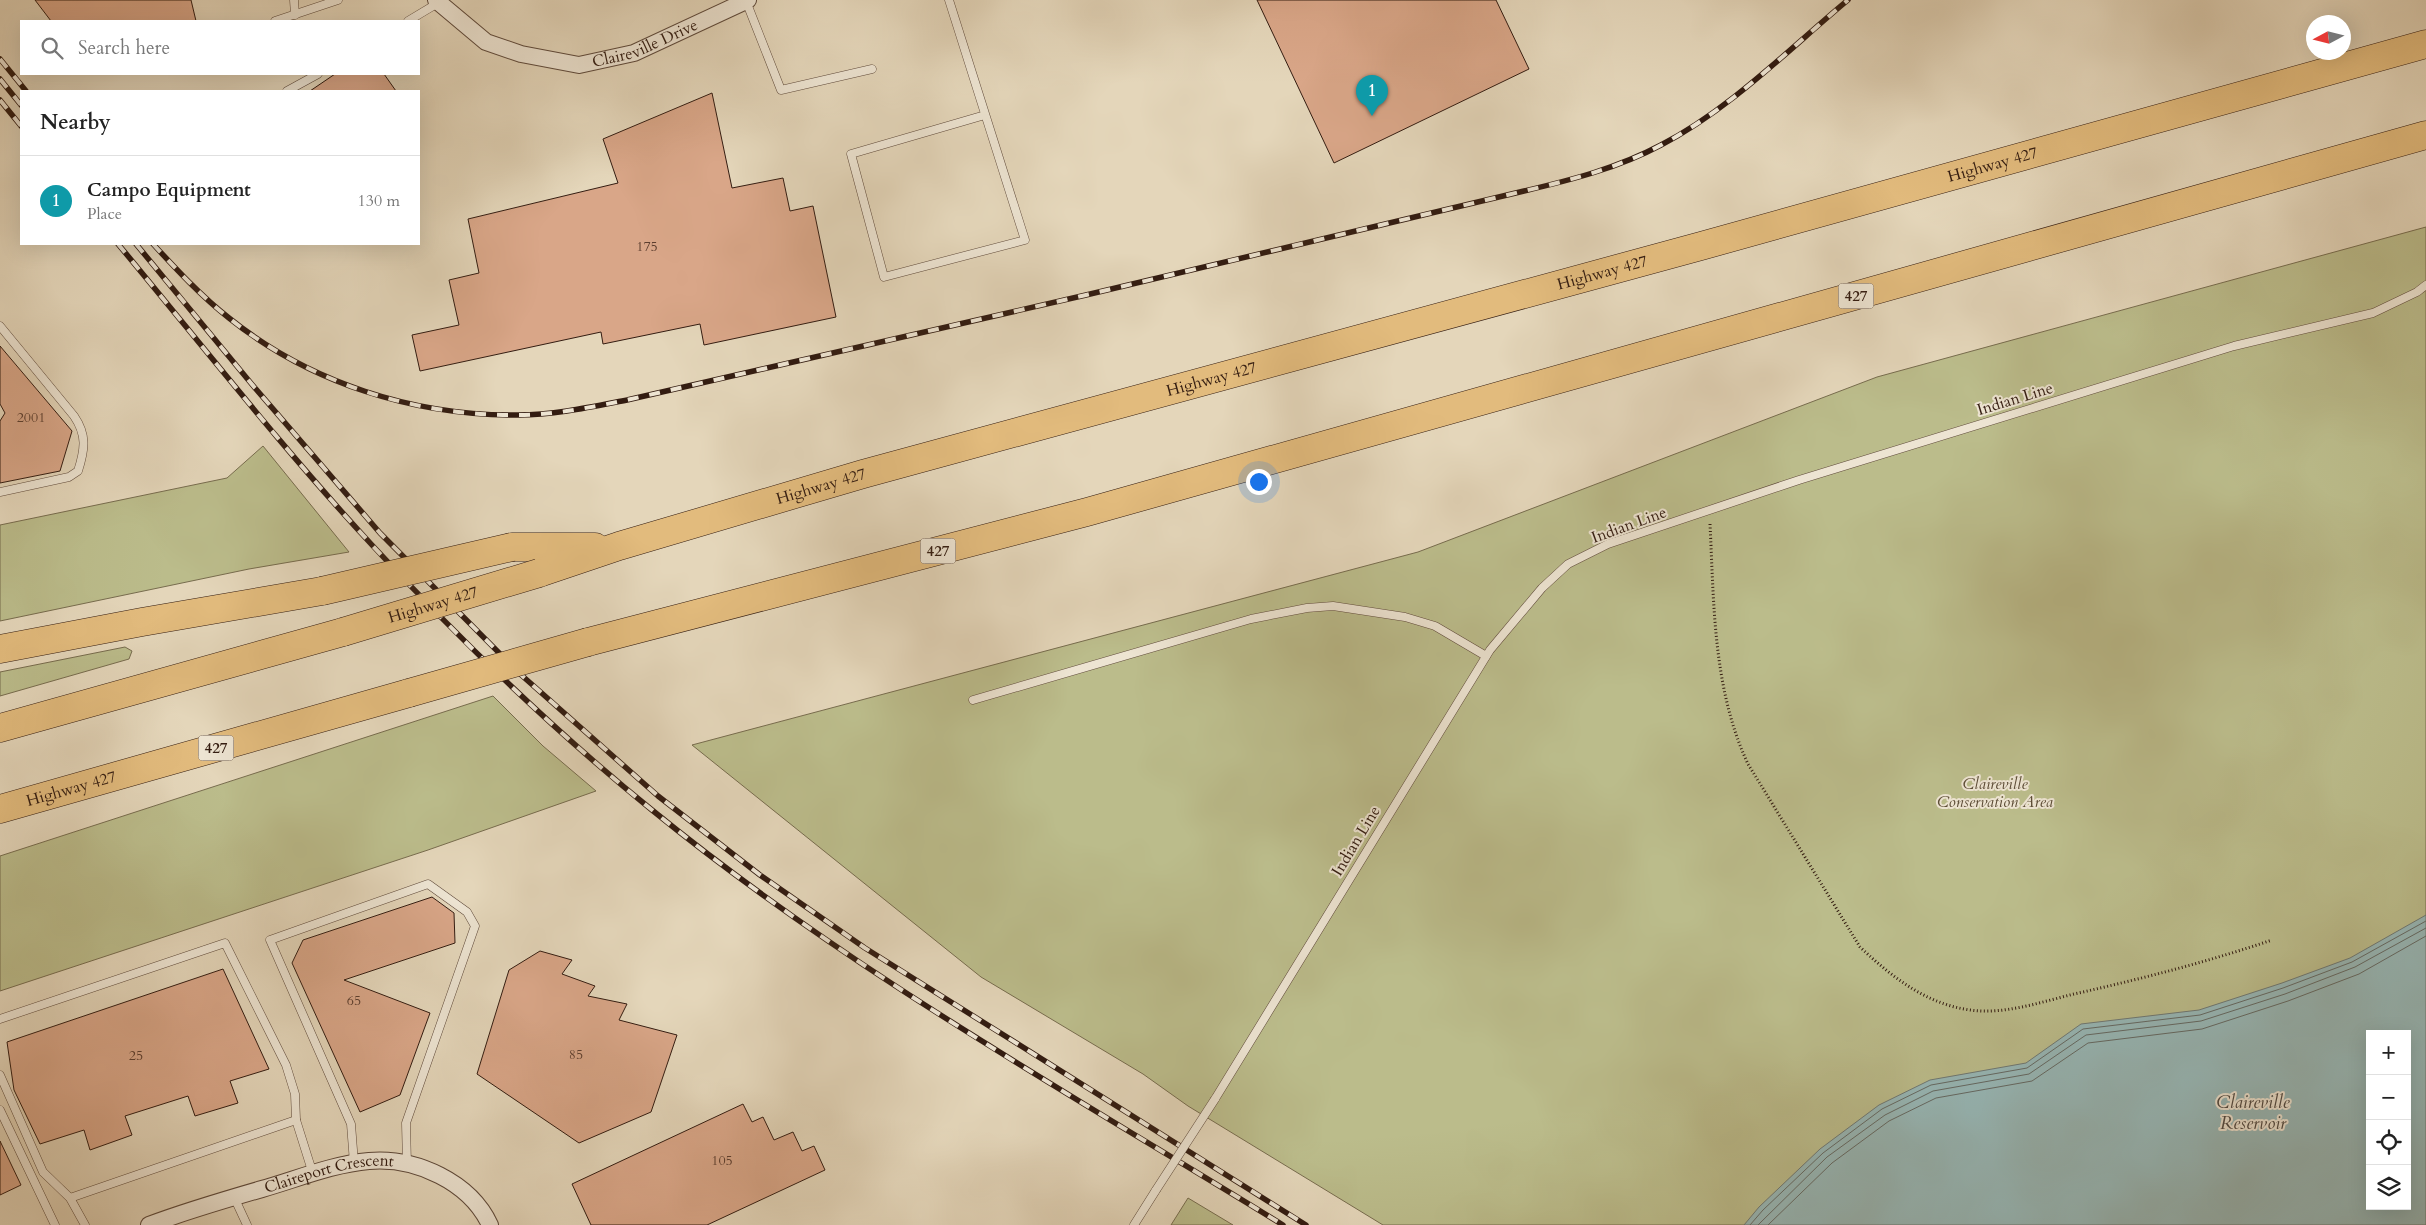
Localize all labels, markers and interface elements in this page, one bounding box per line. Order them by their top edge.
street label: Claireville Drive [590,14,701,73]
north arrow [2306,15,2351,60]
search box [20,20,420,75]
icon: search [38,34,66,62]
text: Search here [78,35,170,61]
pin: 1 [1356,75,1388,116]
text: Nearby [40,108,111,137]
street label: Highway 427 [1945,142,2040,188]
text: Campo Equipment [87,177,251,203]
text: 1 [52,190,60,212]
text: 130 m [358,190,400,212]
text: Place [87,203,122,225]
house number: 175 [636,237,658,256]
street label: Highway 427 [1555,250,1650,296]
road number: 427 [1838,284,1874,308]
street label: Highway 427 [1164,356,1259,402]
street label: Indian Line [1974,377,2056,421]
house number: 2001 [17,408,45,427]
street label: Highway 427 [773,463,869,510]
your location [1246,469,1272,495]
street label: Indian Line [1588,501,1670,549]
road number: 427 [920,538,956,564]
street label: Highway 427 [385,581,481,629]
road number: 427 [198,736,234,760]
street label: Highway 427 [24,766,119,812]
park label: Claireville Conservation Area [1937,773,2053,813]
street label: Indian Line [1326,802,1386,880]
house number: 65 [347,991,361,1010]
map controls [2366,1030,2411,1210]
button: + [2366,1030,2411,1075]
house number: 85 [569,1045,583,1064]
house number: 25 [129,1046,143,1065]
button: − [2366,1075,2411,1120]
water label: Claireville Reservoir [2216,1090,2291,1136]
button: locate [2366,1120,2411,1165]
street label: Claireport Crescent [262,1150,395,1199]
house number: 105 [711,1151,733,1170]
button: layers [2366,1165,2411,1210]

